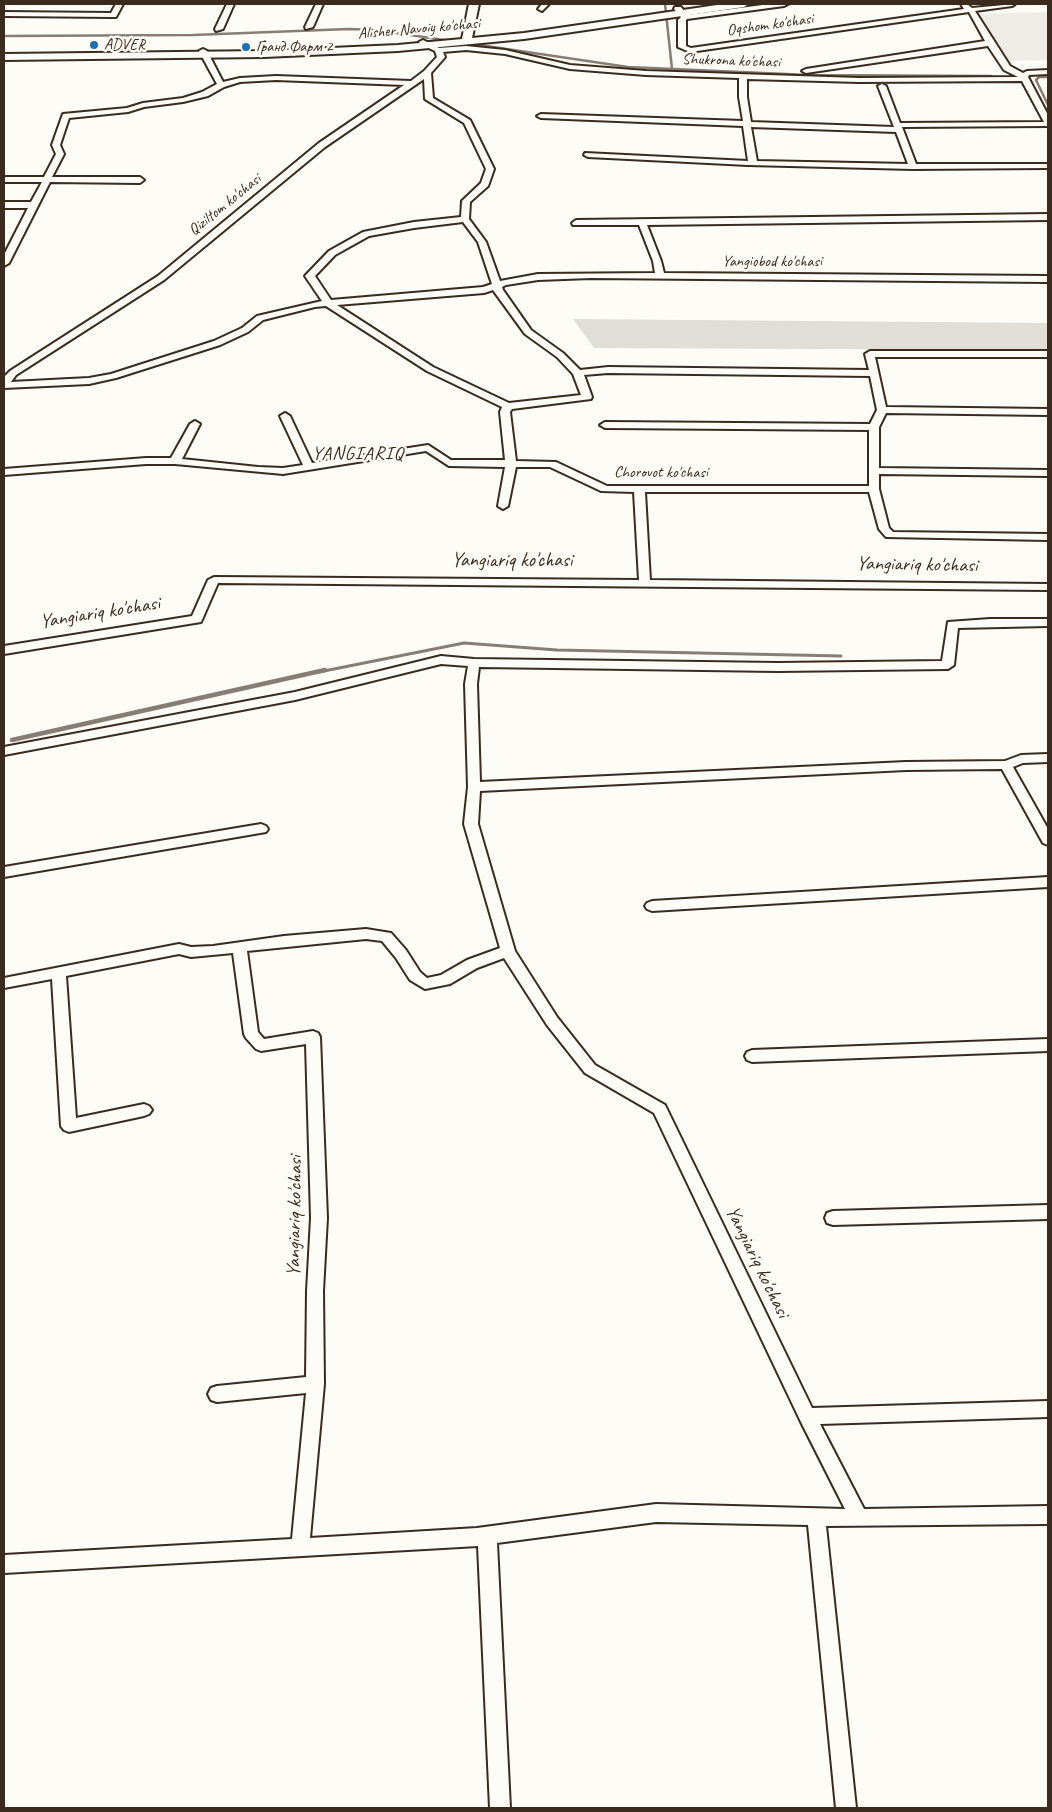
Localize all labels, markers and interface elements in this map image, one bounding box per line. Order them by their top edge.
street label: Oqshom ko'chasi [725,9,815,41]
street label: Alisher Navoiy ko'chasi [357,14,481,44]
place label: ADVER [104,35,145,55]
place label: Гранд Фарм 2 [256,37,333,57]
marker: ADVER [88,39,100,51]
marker: Гранд Фарм 2 [240,41,252,53]
street label: Shukrona ko'chasi [682,50,780,72]
street label: Qiziltom ko'chasi [185,170,265,240]
street label: Yangiobod ko'chasi [722,252,822,272]
district label: YANGIARIQ [311,443,405,465]
street label: Chorovot ko'chasi [614,463,708,483]
street label: Yangiariq ko'chasi [451,549,573,573]
street label: Yangiariq ko'chasi [856,552,978,578]
street label: Yangiariq ko'chasi [38,592,162,634]
street label: Yangiariq ko'chasi [282,1155,308,1277]
street label: Yangiariq ko'chasi [720,1202,794,1322]

